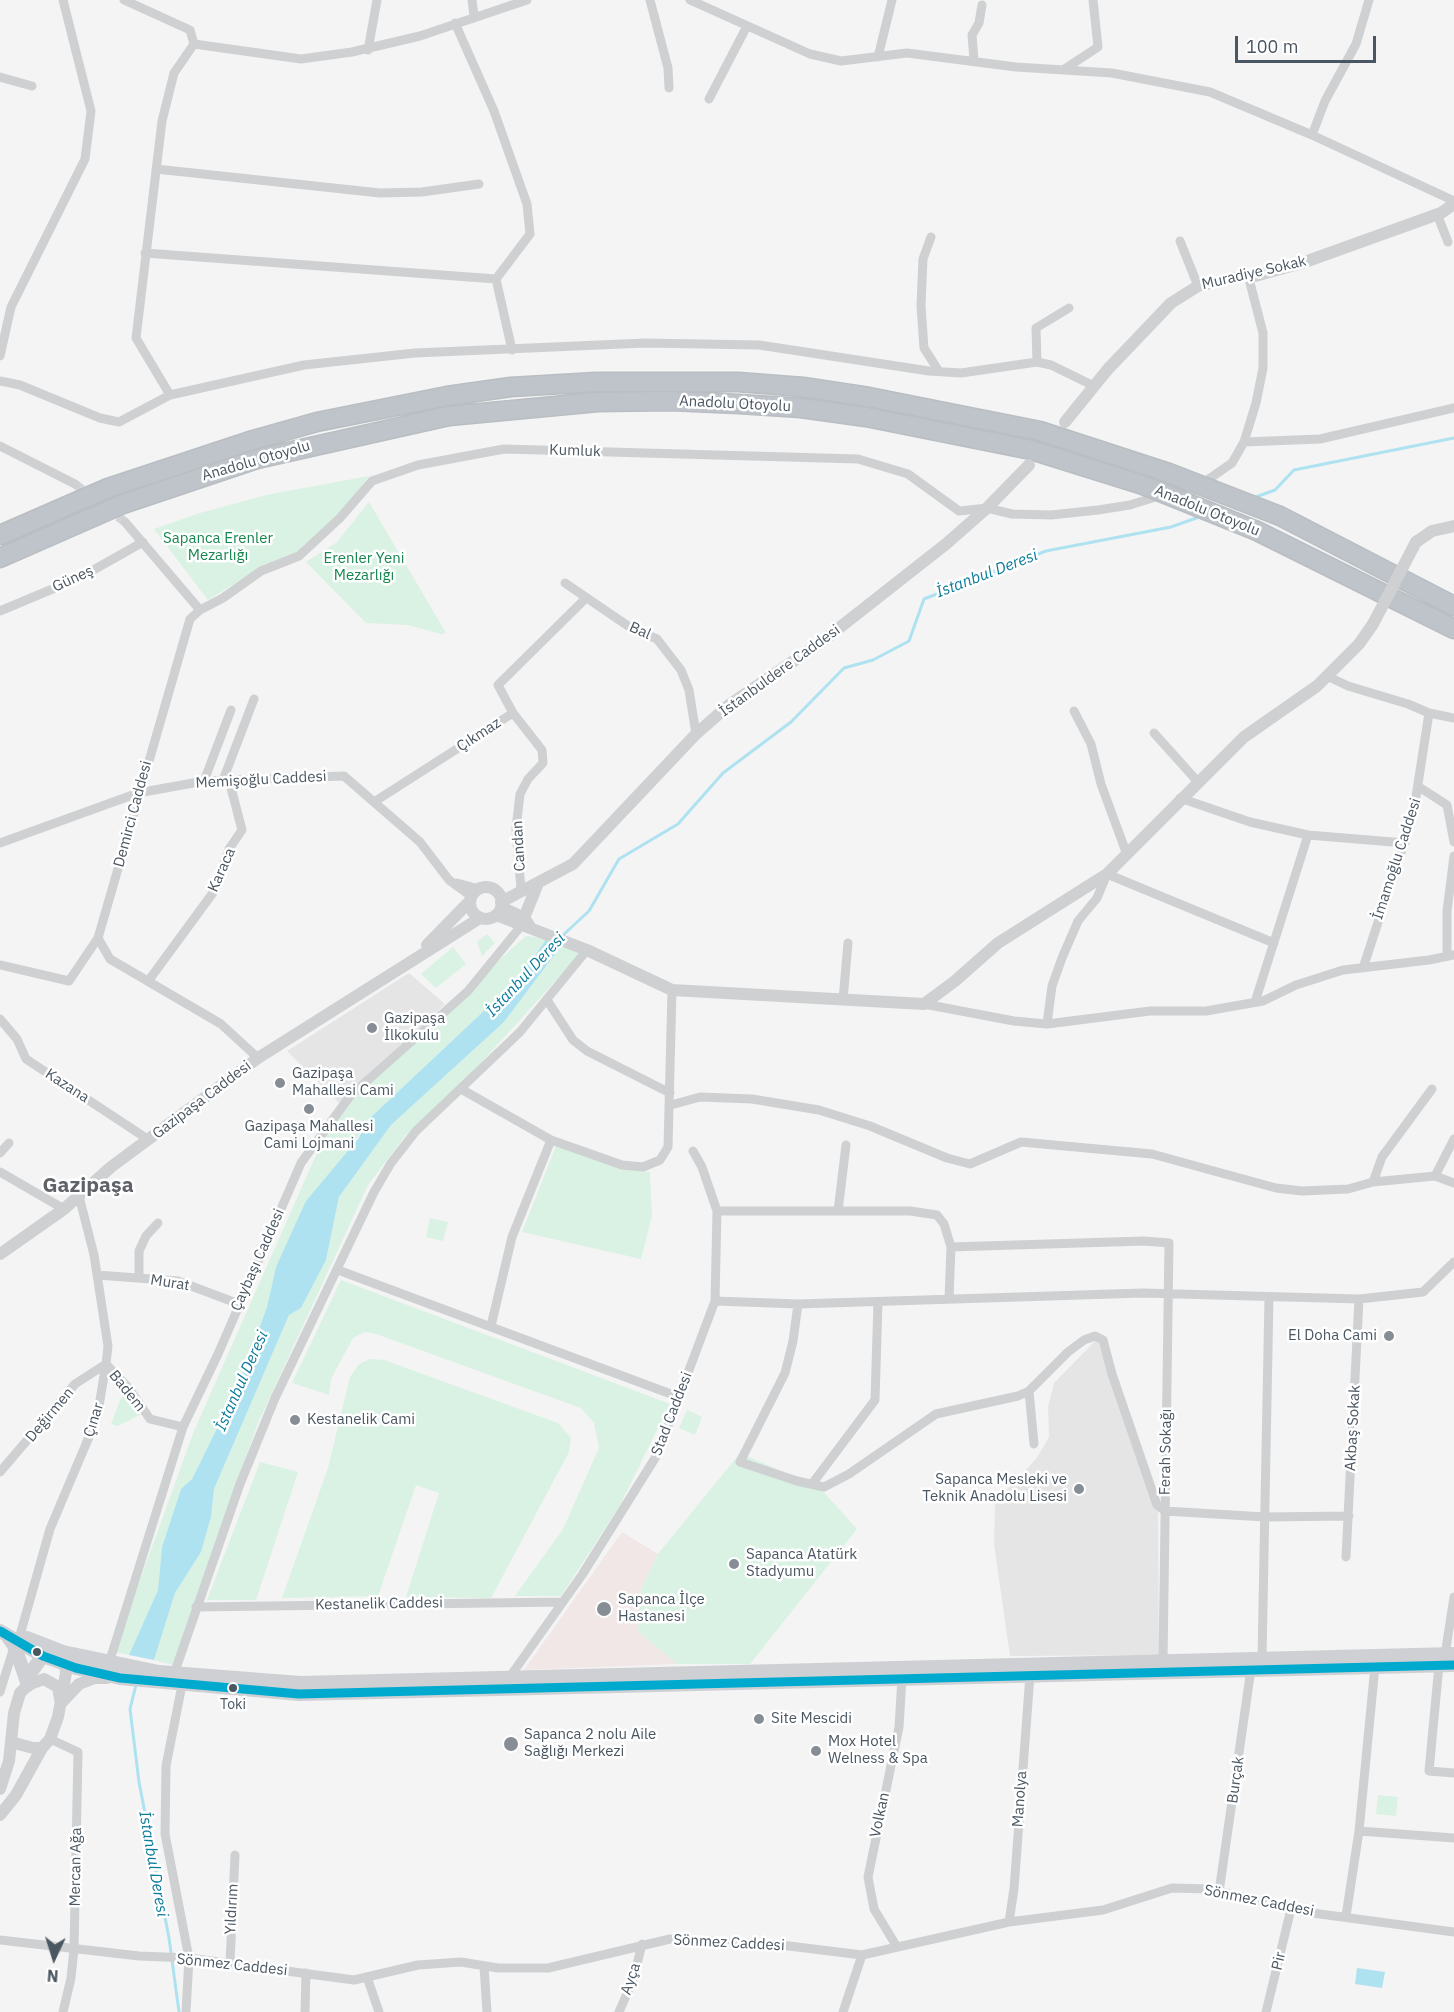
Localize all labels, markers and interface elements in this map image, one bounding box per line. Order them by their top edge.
scale bar [1238,24,1379,62]
text: 100 m [1246,35,1298,58]
street label: Muradiye Sokak [1200,252,1308,294]
street label: Anadolu Otoyolu [679,392,791,416]
street label: Anadolu Otoyolu [200,437,312,485]
street label: Kumluk [549,441,601,461]
street label: Anadolu Otoyolu [1152,482,1262,540]
park label: Sapanca Erenler Mezarlığı [163,530,273,565]
water label: İstanbul Deresi [933,546,1041,602]
park label: Erenler Yeni Mezarlığı [324,550,404,585]
street label: Güneş [50,562,96,596]
street label: Bal [626,618,654,644]
street label: İstanbuldere Caddesi [716,621,844,721]
street label: Çıkmaz [454,714,504,756]
street label: Demirci Caddesi [110,759,156,869]
street label: Memişoğlu Caddesi [195,768,327,792]
street label: İmamoğlu Caddesi [1369,796,1425,922]
street label: Candan [509,820,529,872]
street label: Karaca [204,845,240,895]
water label: İstanbul Deresi [482,929,570,1021]
place label: Gazipaşa İlkokulu [384,1010,445,1045]
marker: Gazipaşa İlkokulu [365,1021,379,1035]
street label: Gazipaşa Caddesi [149,1057,255,1143]
street label: Kazana [42,1065,92,1107]
place label: Gazipaşa Mahallesi Cami [292,1065,394,1100]
marker: Gazipaşa Mahallesi Cami [273,1076,287,1090]
marker: Gazipaşa Mahallesi Cami Lojmani [302,1102,316,1116]
place label: Gazipaşa Mahallesi Cami Lojmani [245,1118,373,1153]
district label: Gazipaşa [42,1173,134,1199]
street label: Çaybaşı Caddesi [227,1206,289,1314]
street label: Murat [149,1271,191,1295]
place label: El Doha Cami [1288,1327,1377,1345]
water label: İstanbul Deresi [211,1328,273,1434]
marker: El Doha Cami [1382,1329,1396,1343]
street label: Badem [105,1367,149,1415]
street label: Stad Caddesi [648,1370,696,1458]
street label: Değirmen [22,1384,78,1446]
street label: Akbaş Sokak [1342,1385,1364,1471]
street label: Çınar [80,1401,108,1439]
street label: Ferah Sokağı [1156,1409,1176,1495]
place label: Kestanelik Cami [307,1411,415,1429]
marker: Kestanelik Cami [288,1413,302,1427]
place label: Sapanca Mesleki ve Teknik Anadolu Lisesi [922,1471,1067,1506]
marker: Sapanca Mesleki ve Teknik Anadolu Lisesi [1072,1482,1086,1496]
place label: Sapanca Atatürk Stadyumu [746,1546,857,1581]
marker: Sapanca Atatürk Stadyumu [727,1557,741,1571]
place label: Sapanca İlçe Hastanesi [618,1591,705,1626]
street label: Kestanelik Caddesi [315,1594,443,1614]
marker: Sapanca İlçe Hastanesi [595,1600,613,1618]
unlabelled marker [31,1646,43,1658]
marker: Toki [227,1682,239,1694]
place label: Toki [220,1697,246,1713]
place label: Site Mescidi [771,1710,852,1728]
marker: Site Mescidi [752,1712,766,1726]
place label: Sapanca 2 nolu Aile Sağlığı Merkezi [524,1726,656,1761]
place label: Mox Hotel Welness & Spa [828,1733,928,1768]
marker: Sapanca 2 nolu Aile Sağlığı Merkezi [502,1735,520,1753]
marker: Mox Hotel Welness & Spa [809,1744,823,1758]
street label: Burçak [1224,1755,1248,1805]
street label: Manolya [1009,1770,1031,1828]
street label: Volkan [866,1791,894,1839]
water label: İstanbul Deresi [134,1810,172,1918]
street label: Mercan Ağa [66,1827,86,1907]
street label: Sönmez Caddesi [1203,1882,1315,1920]
street label: Yıldırım [222,1883,242,1935]
north arrow [24,1928,84,1988]
street label: Sönmez Caddesi [673,1931,785,1955]
street label: Sönmez Caddesi [176,1950,288,1980]
street label: Pir [1268,1950,1290,1972]
street label: Ayça [617,1961,645,1997]
text: N [46,1966,59,1986]

